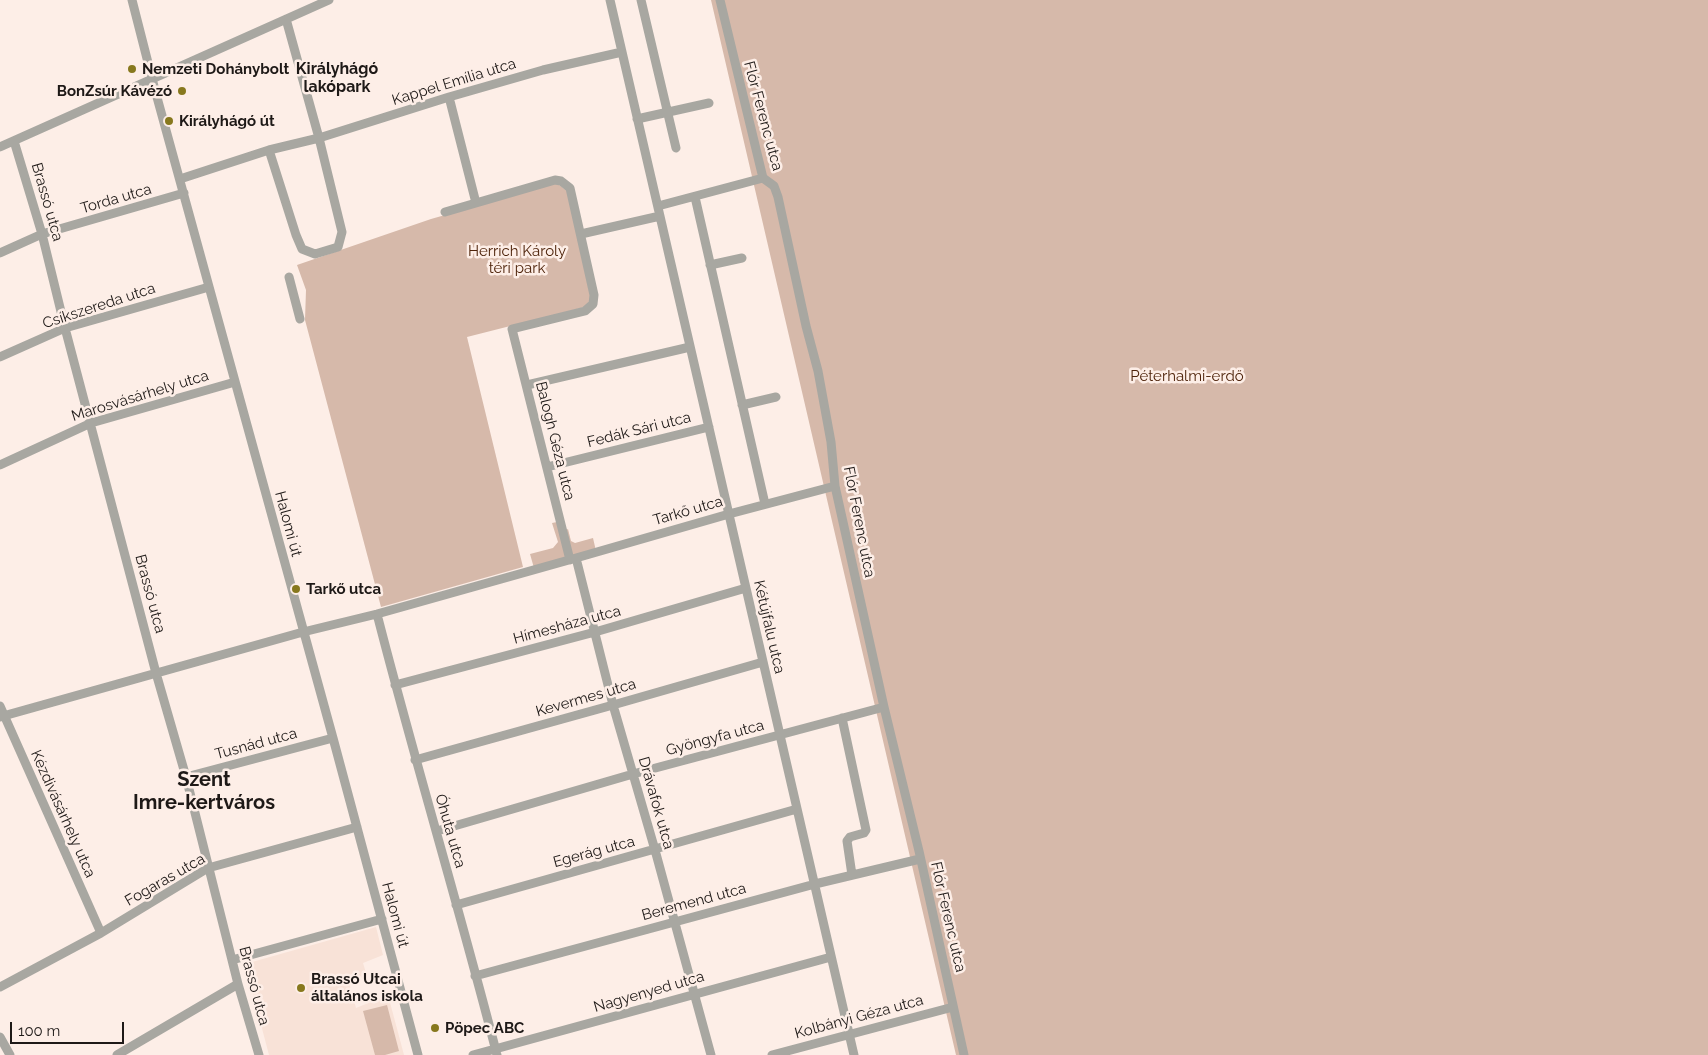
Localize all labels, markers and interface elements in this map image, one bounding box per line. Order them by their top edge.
street label: Kappel Emília utca [390,55,518,109]
district label: Királyhágó lakópark [296,59,378,97]
street label: Flór Ferenc utca [740,59,786,173]
place label: Nemzeti Dohánybolt [142,60,289,78]
marker: Nemzeti Dohánybolt [126,63,138,75]
place label: BonZsúr Kávézó [57,82,172,100]
marker: BonZsúr Kávézó [176,85,188,97]
place label: Királyhágó út [179,112,275,130]
marker: Királyhágó út [163,115,175,127]
street label: Brassó utca [27,161,67,243]
street label: Torda utca [78,180,154,218]
park label: Herrich Károly téri park [468,242,566,277]
street label: Csíkszereda utca [40,279,158,333]
street label: Marosvásárhely utca [69,367,211,425]
park label: Péterhalmi-erdő [1130,367,1244,385]
street label: Balogh Géza utca [532,380,578,502]
street label: Fedák Sári utca [585,408,693,452]
street label: Flór Ferenc utca [839,465,879,579]
street label: Halomi út [271,489,305,559]
street label: Tarkő utca [651,492,725,530]
street label: Brassó utca [131,553,169,635]
street label: Kétújfalu utca [750,579,788,675]
place label: Tarkő utca [306,580,381,598]
marker: Tarkő utca [290,583,302,595]
street label: Hímesháza utca [511,602,623,648]
street label: Kevermes utca [534,675,638,721]
street label: Gyöngyfa utca [664,716,766,760]
street label: Tusnád utca [213,724,299,764]
street label: Kézdivásárhely utca [27,747,99,881]
street label: Drávafok utca [634,755,678,851]
district label: Szent Imre-kertváros [133,768,275,815]
street label: Óhuta utca [431,792,469,870]
street label: Egerág utca [551,832,637,872]
street label: Fogaras utca [122,850,208,910]
street label: Flór Ferenc utca [927,860,969,974]
street label: Beremend utca [640,879,748,925]
street label: Halomi út [378,880,412,950]
street label: Brassó utca [235,945,273,1027]
street label: Nagyenyed utca [592,968,706,1016]
place label: Brassó Utcai általános iskola [311,970,423,1005]
marker: Brassó Utcai általános iskola [295,982,307,994]
street label: Kolbányi Géza utca [793,991,925,1043]
scale bar [12,1012,126,1044]
place label: Pöpec ABC [445,1019,524,1037]
text: 100 m [18,1022,60,1040]
marker: Pöpec ABC [429,1022,441,1034]

